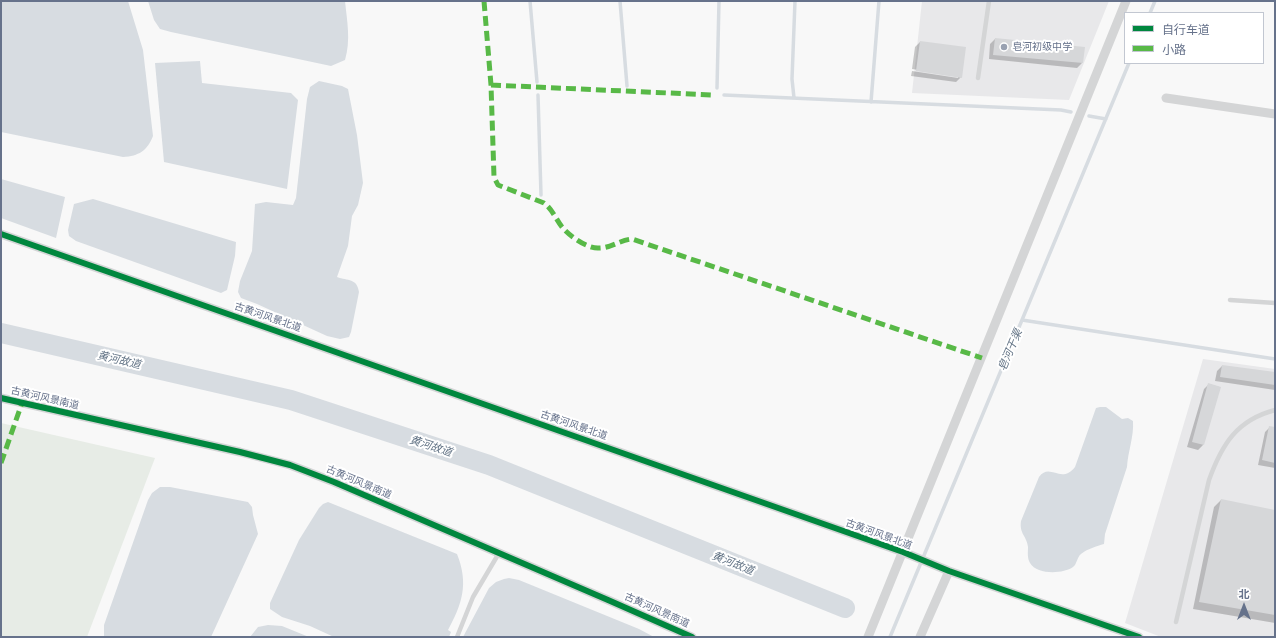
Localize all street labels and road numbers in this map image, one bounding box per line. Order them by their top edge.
street label: 古黄河风景北道 [233,300,303,334]
street label: 古黄河风景南道 [10,384,80,412]
street label: 古黄河风景北道 [539,408,609,442]
street label: 古黄河风景南道 [324,463,394,501]
street label: 古黄河风景北道 [844,516,914,552]
street label: 古黄河风景南道 [623,590,691,630]

